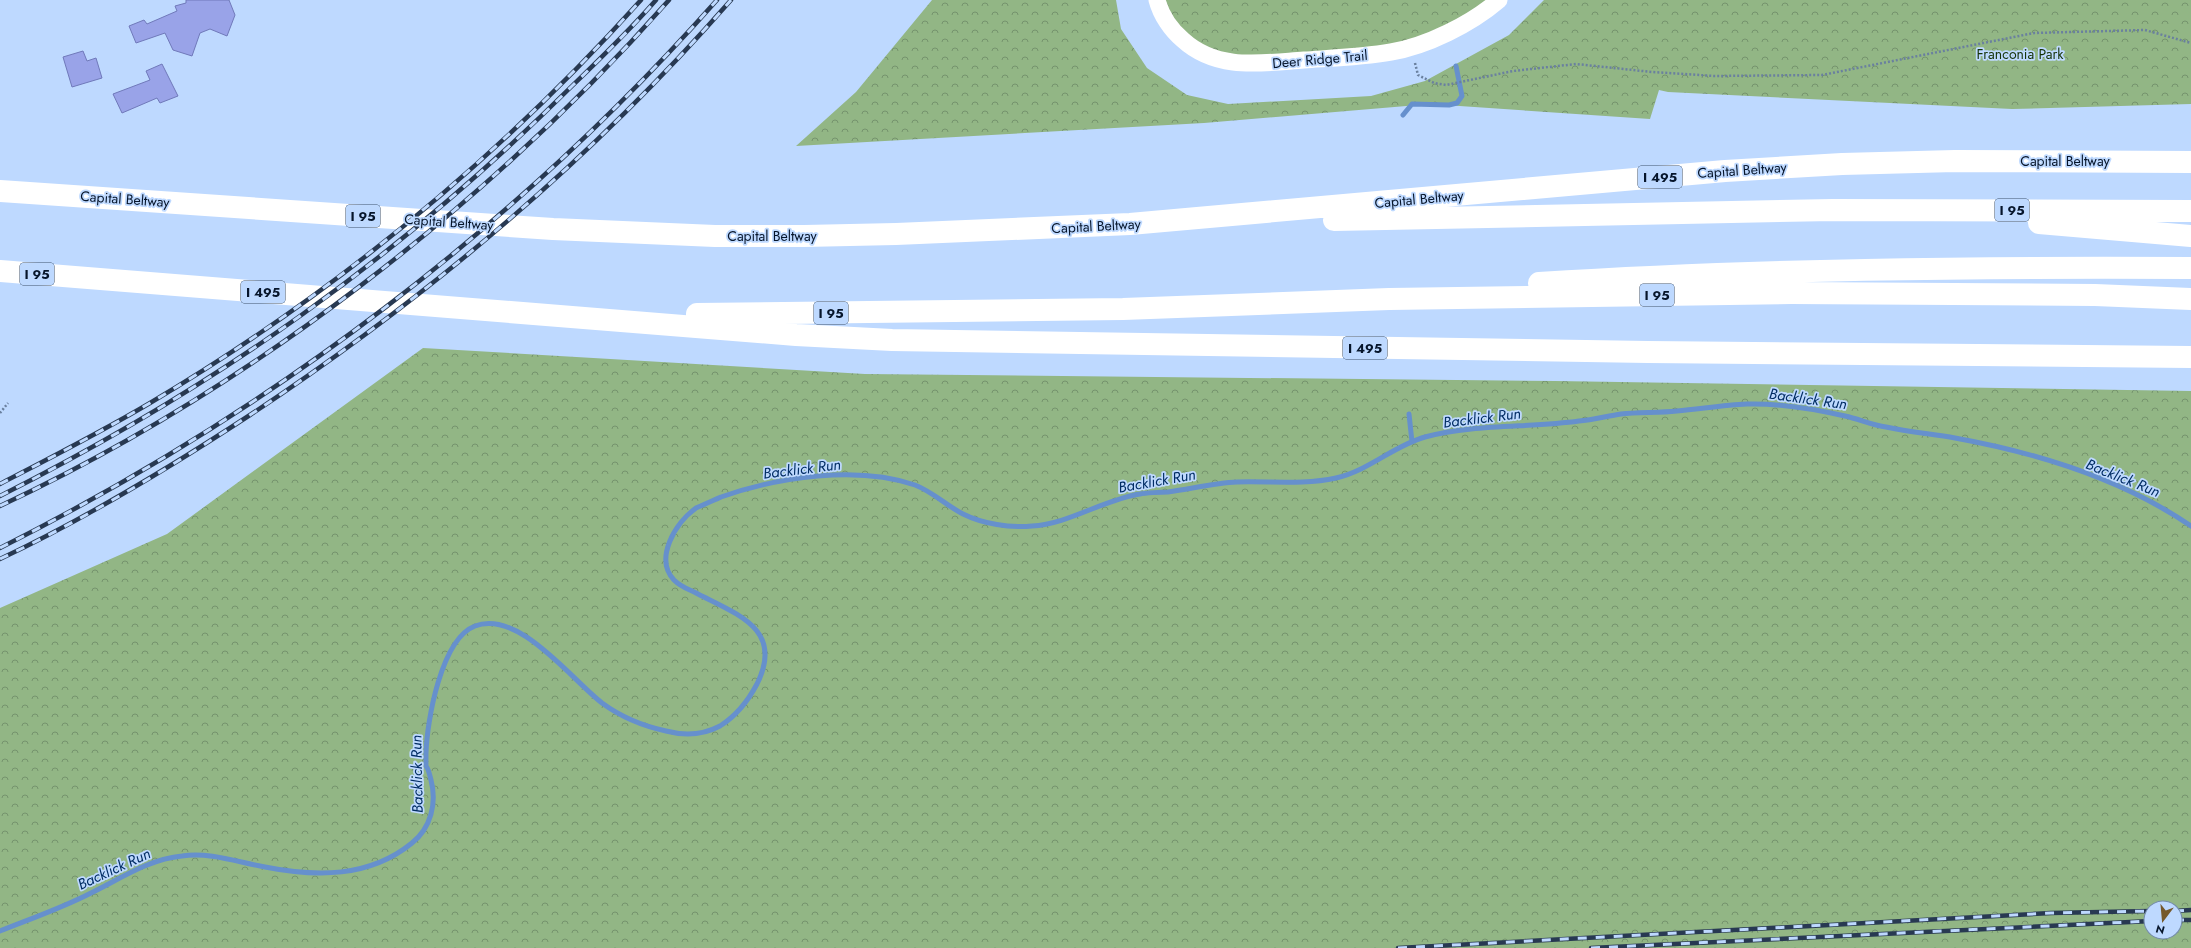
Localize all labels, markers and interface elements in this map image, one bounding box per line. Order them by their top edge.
park label: Franconia Park [1977,44,2064,64]
street label: Deer Ridge Trail [1272,45,1368,73]
street label: Capital Beltway [2020,151,2111,171]
street label: Capital Beltway [1697,157,1788,183]
road number: I 495 [1638,166,1682,188]
street label: Capital Beltway [1374,185,1465,213]
street label: Capital Beltway [80,186,171,212]
road number: I 95 [1995,199,2029,221]
road number: I 95 [346,205,380,227]
street label: Capital Beltway [404,209,495,235]
street label: Capital Beltway [1051,214,1142,238]
street label: Capital Beltway [727,226,818,246]
road number: I 95 [20,263,54,285]
road number: I 495 [241,281,285,303]
road number: I 95 [1640,284,1674,306]
road number: I 95 [814,302,848,324]
road number: I 495 [1343,337,1387,359]
water label: Backlick Run [1768,383,1848,415]
water label: Backlick Run [1442,402,1522,434]
water label: Backlick Run [762,453,842,485]
water label: Backlick Run [2083,453,2163,503]
water label: Backlick Run [1117,463,1197,499]
water label: Backlick Run [405,735,429,813]
water label: Backlick Run [74,843,154,895]
north arrow [2143,900,2183,940]
text: N [2154,921,2167,939]

